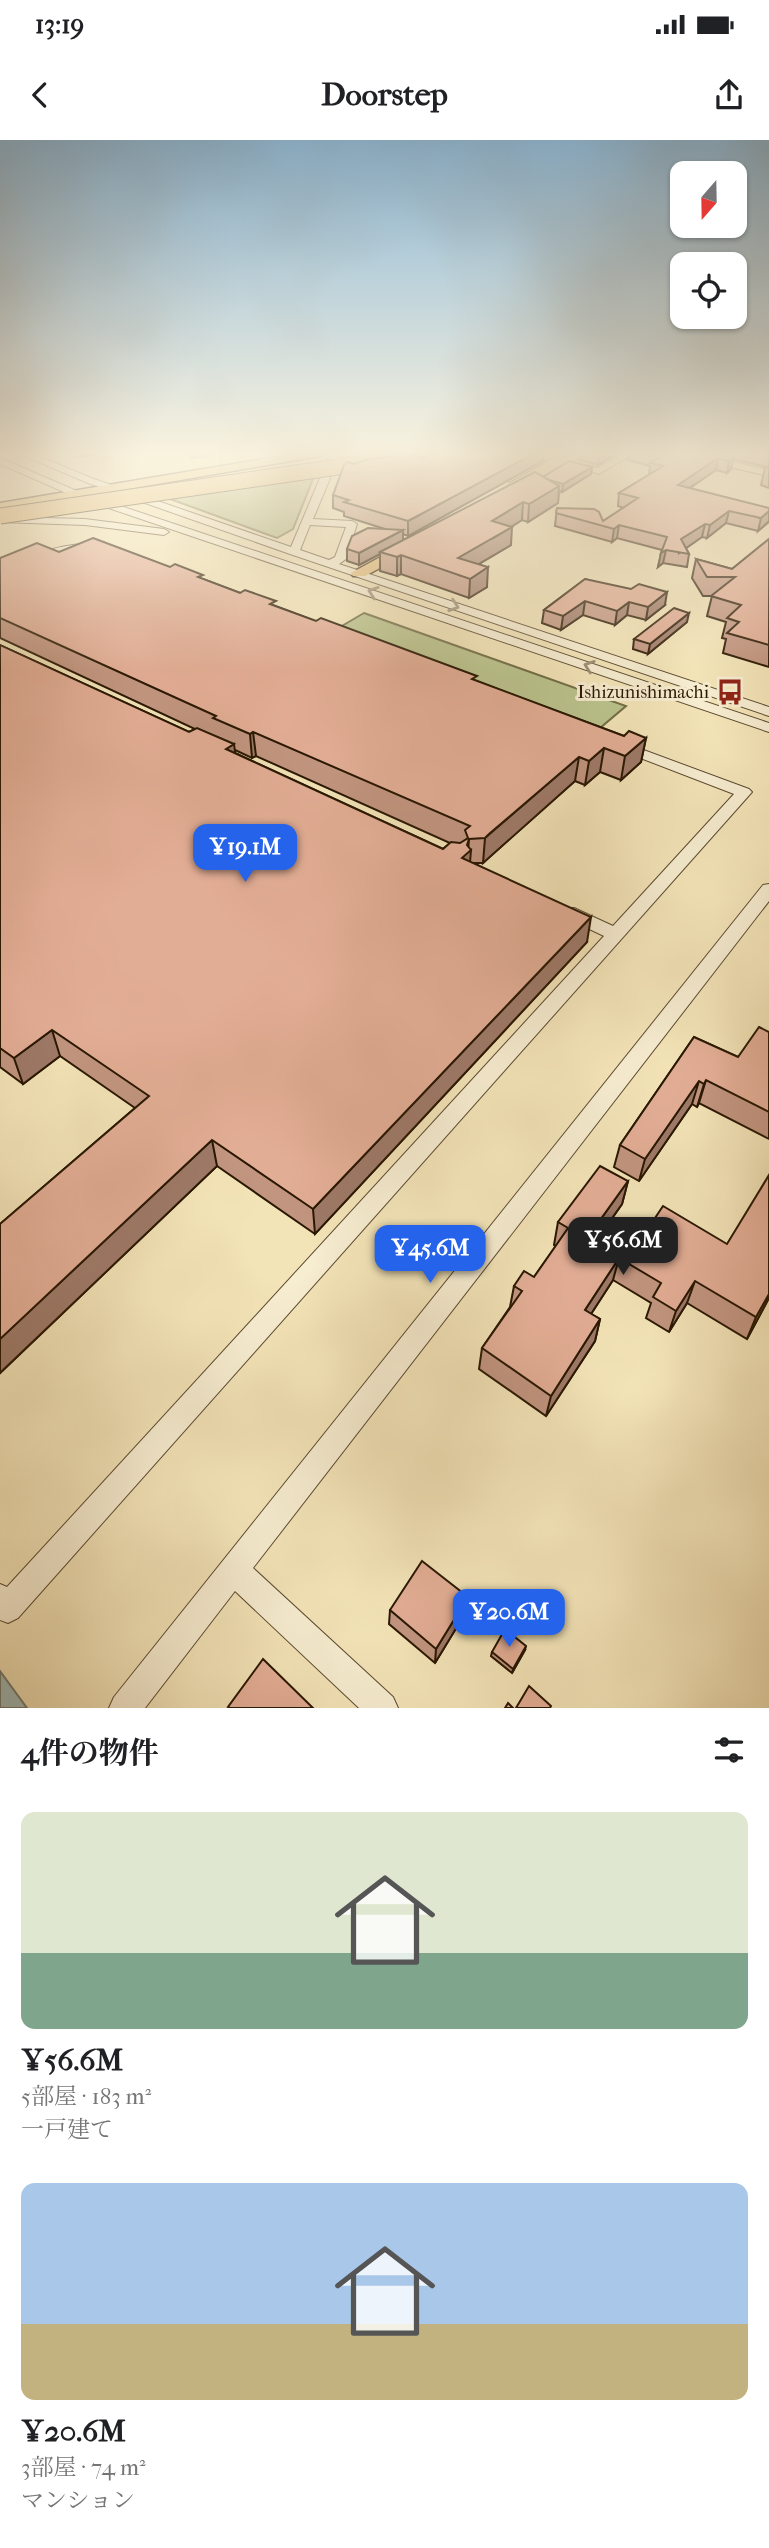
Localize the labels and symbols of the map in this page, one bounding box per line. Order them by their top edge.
north arrow [670,161,747,238]
one-way arrow [368,586,380,600]
one-way arrow [447,597,459,612]
one-way arrow [583,660,595,674]
bus stop icon: Ishizunishimachi [715,677,745,707]
place label: Ishizunishimachi [577,682,710,703]
pin: ¥19.1M [188,824,302,884]
pin: ¥56.6M [566,1218,680,1277]
pin: ¥45.6M [373,1226,487,1285]
pin: ¥20.6M [452,1590,566,1649]

